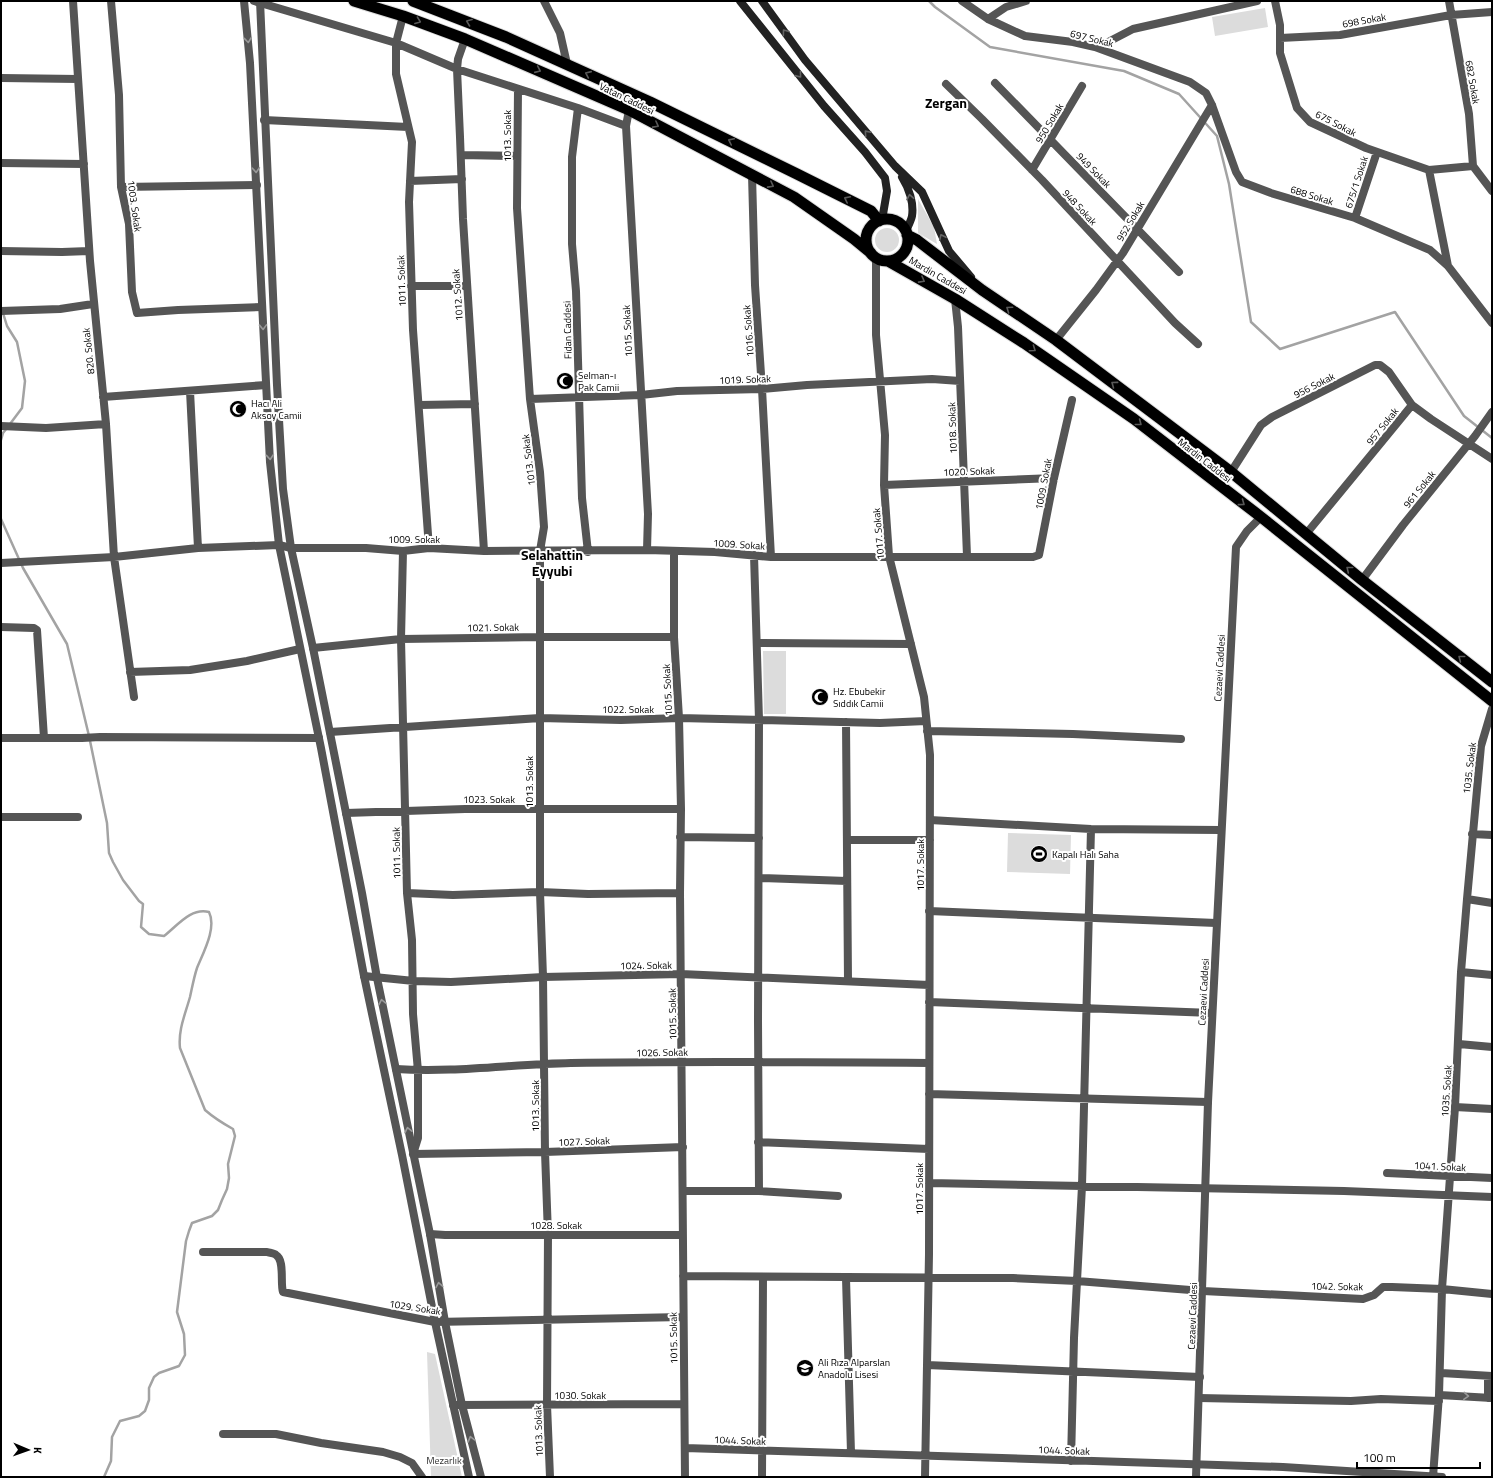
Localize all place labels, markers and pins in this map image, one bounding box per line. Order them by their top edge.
place label: Selman-ı Pak Camii [578,368,619,395]
mosque icon: Selman-ı Pak Camii [555,371,575,391]
place label: Hacı Ali Aksoy Camii [251,396,302,423]
mosque icon: Hacı Ali Aksoy Camii [228,399,248,419]
place label: Hz. Ebubekir Sıddık Camii [833,684,886,711]
mosque icon: Hz. Ebubekir Sıddık Camii [810,687,830,707]
sports icon: Kapalı Halı Saha [1029,844,1049,864]
place label: Kapalı Halı Saha [1052,847,1119,862]
place label: Ali Rıza Alparslan Anadolu Lisesi [818,1355,890,1382]
school or university icon: Ali Rıza Alparslan Anadolu Lisesi [795,1358,815,1378]

